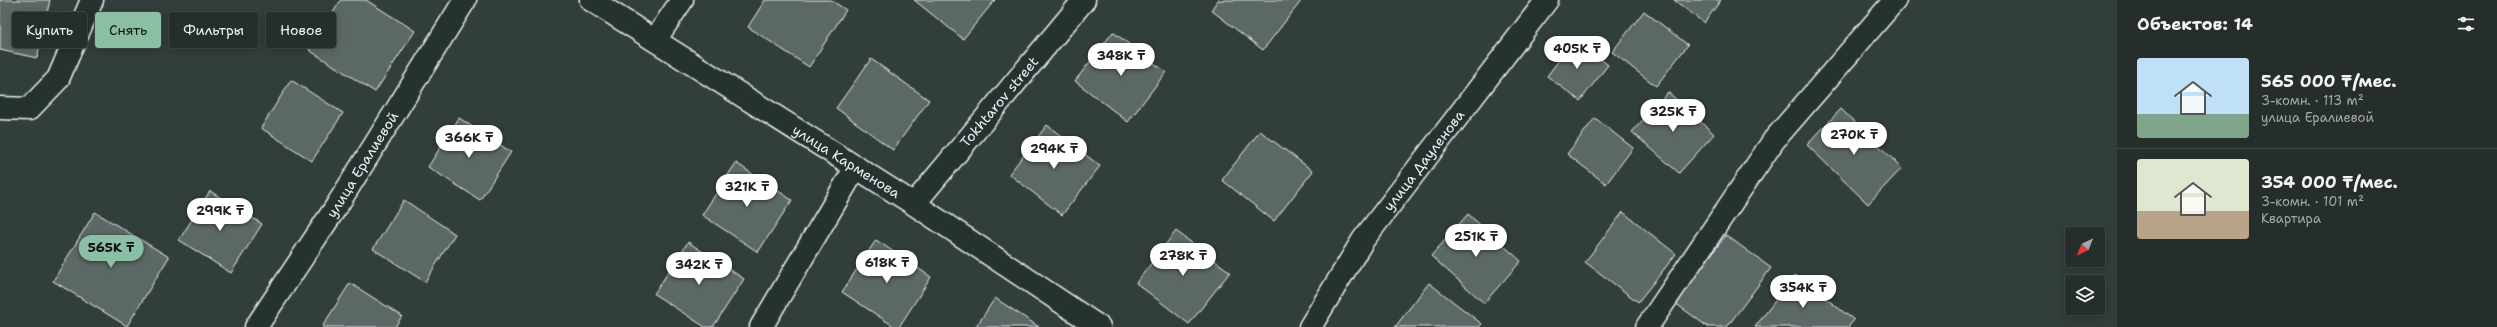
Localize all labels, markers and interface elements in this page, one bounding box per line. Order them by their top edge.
chip: Купить [12,12,87,48]
chip: Снять [95,12,161,48]
chip: Фильтры [169,12,258,48]
chip: Новое [266,12,336,48]
text: Объектов: 14 [2137,13,2253,35]
icon: filters [2455,13,2477,35]
pin: 405K ₸ [1544,36,1610,70]
text: 405K ₸ [1553,40,1601,57]
pin: 348K ₸ [1088,43,1154,77]
text: 348K ₸ [1097,47,1145,64]
street label: Tokhtarov street [956,53,1042,151]
text: 565 000 ₸/мес. [2261,70,2396,92]
icon: home [2169,74,2217,122]
text: 3-комн. · 113 m² [2261,92,2364,109]
pin: 325K ₸ [1640,99,1706,133]
text: 325K ₸ [1649,103,1697,120]
street label: улица Дауленова [1379,106,1469,215]
street label: улица Ералиевой [322,108,402,221]
text: улица Ералиевой [2261,109,2374,126]
street label: улица Карменова [789,121,904,202]
pin: 270K ₸ [1821,122,1887,156]
pin: 366K ₸ [436,125,502,159]
text: 270K ₸ [1830,126,1878,143]
text: 366K ₸ [445,129,493,146]
pin: 294K ₸ [1021,136,1087,170]
text: 294K ₸ [1030,140,1078,157]
text: 354 000 ₸/мес. [2261,171,2398,193]
pin: 321K ₸ [714,174,780,208]
icon: home [2169,175,2217,223]
text: 321K ₸ [725,178,769,195]
text: 3-комн. · 101 m² [2261,193,2364,210]
pin: 299K ₸ [187,198,253,232]
text: 299K ₸ [196,202,244,219]
text: Квартира [2261,210,2321,227]
pin: 251K ₸ [1443,224,1509,258]
north arrow [2065,227,2105,267]
map controls [2065,227,2105,315]
text: 251K ₸ [1454,228,1498,245]
pin: 565K ₸ [78,235,144,269]
text: 565K ₸ [88,239,134,256]
pin: 278K ₸ [1150,243,1216,277]
text: 278K ₸ [1159,247,1207,264]
pin: 618K ₸ [854,250,920,284]
pin: 342K ₸ [666,252,732,286]
text: 618K ₸ [865,254,909,271]
text: 342K ₸ [675,256,723,273]
pin: 354K ₸ [1770,275,1836,309]
button: layers [2065,275,2105,315]
text: 354K ₸ [1779,279,1827,296]

